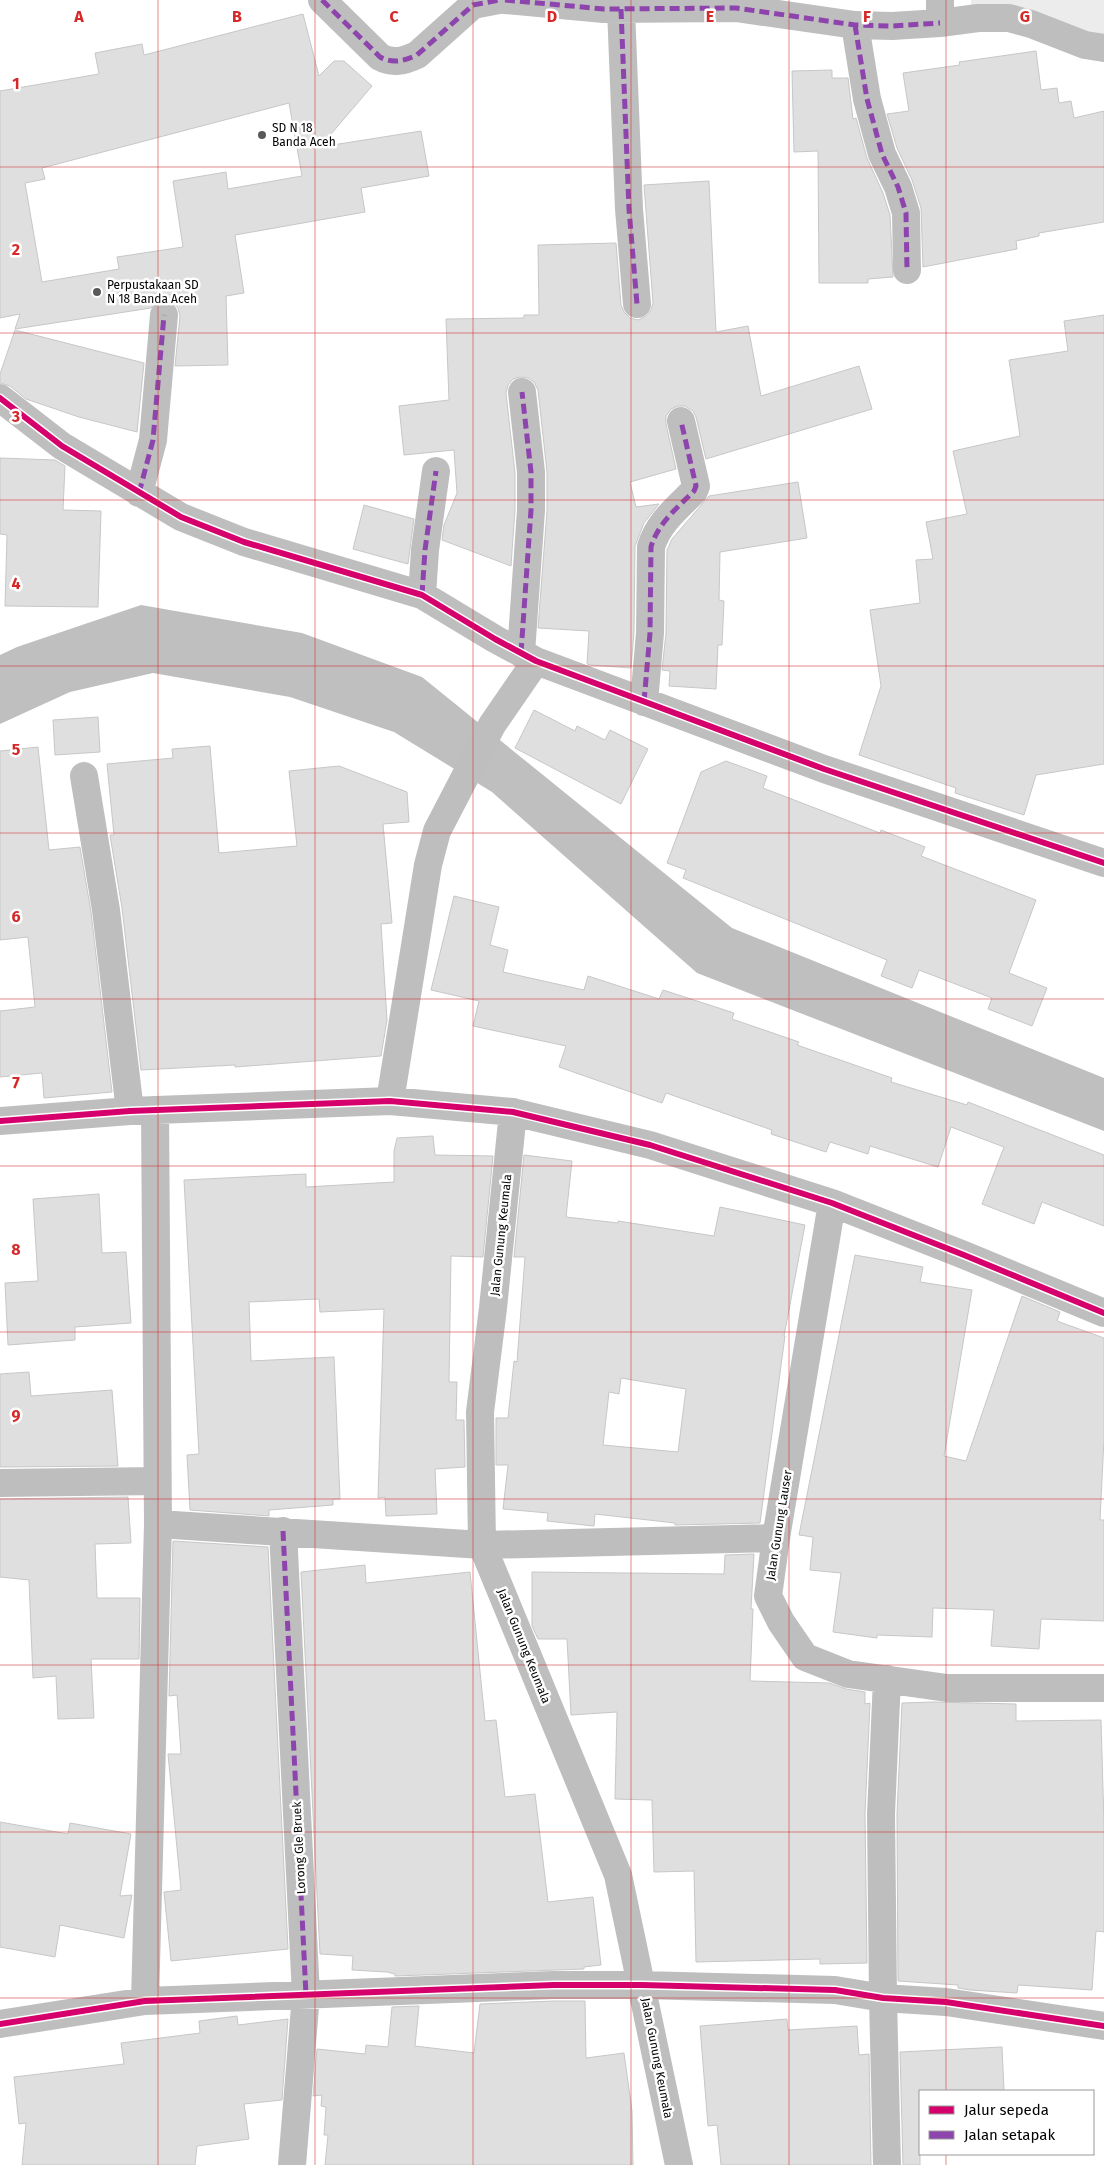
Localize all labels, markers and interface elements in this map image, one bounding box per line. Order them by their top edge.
text: A [73,7,84,26]
text: B [232,7,242,26]
text: C [389,7,399,26]
text: D [547,7,557,26]
text: E [706,7,714,26]
text: F [863,7,871,26]
text: G [1020,7,1030,26]
text: 1 [12,74,20,93]
place label: SD N 18 Banda Aceh [272,121,336,149]
marker: SD N 18 Banda Aceh [256,129,268,141]
text: 2 [12,240,20,259]
place label: Perpustakaan SD N 18 Banda Aceh [107,278,199,306]
marker: Perpustakaan SD N 18 Banda Aceh [91,286,103,298]
text: 3 [11,407,20,426]
text: 4 [11,574,21,593]
text: 5 [12,740,21,759]
text: 6 [11,907,21,926]
text: 7 [12,1073,20,1092]
street label: Jalan Gunung Keumala [488,1173,514,1297]
text: 8 [11,1240,21,1259]
text: 9 [12,1406,21,1425]
street label: Jalan Gunung Lauser [763,1469,795,1581]
street label: Jalan Gunung Keumala [495,1587,553,1705]
street label: Lorong Gle Bruek [290,1800,308,1895]
street label: Jalan Gunung Keumala [638,1997,676,2119]
legend [919,2090,1094,2155]
text: Jalur sepeda [964,2101,1049,2119]
text: Jalan setapak [964,2126,1055,2144]

